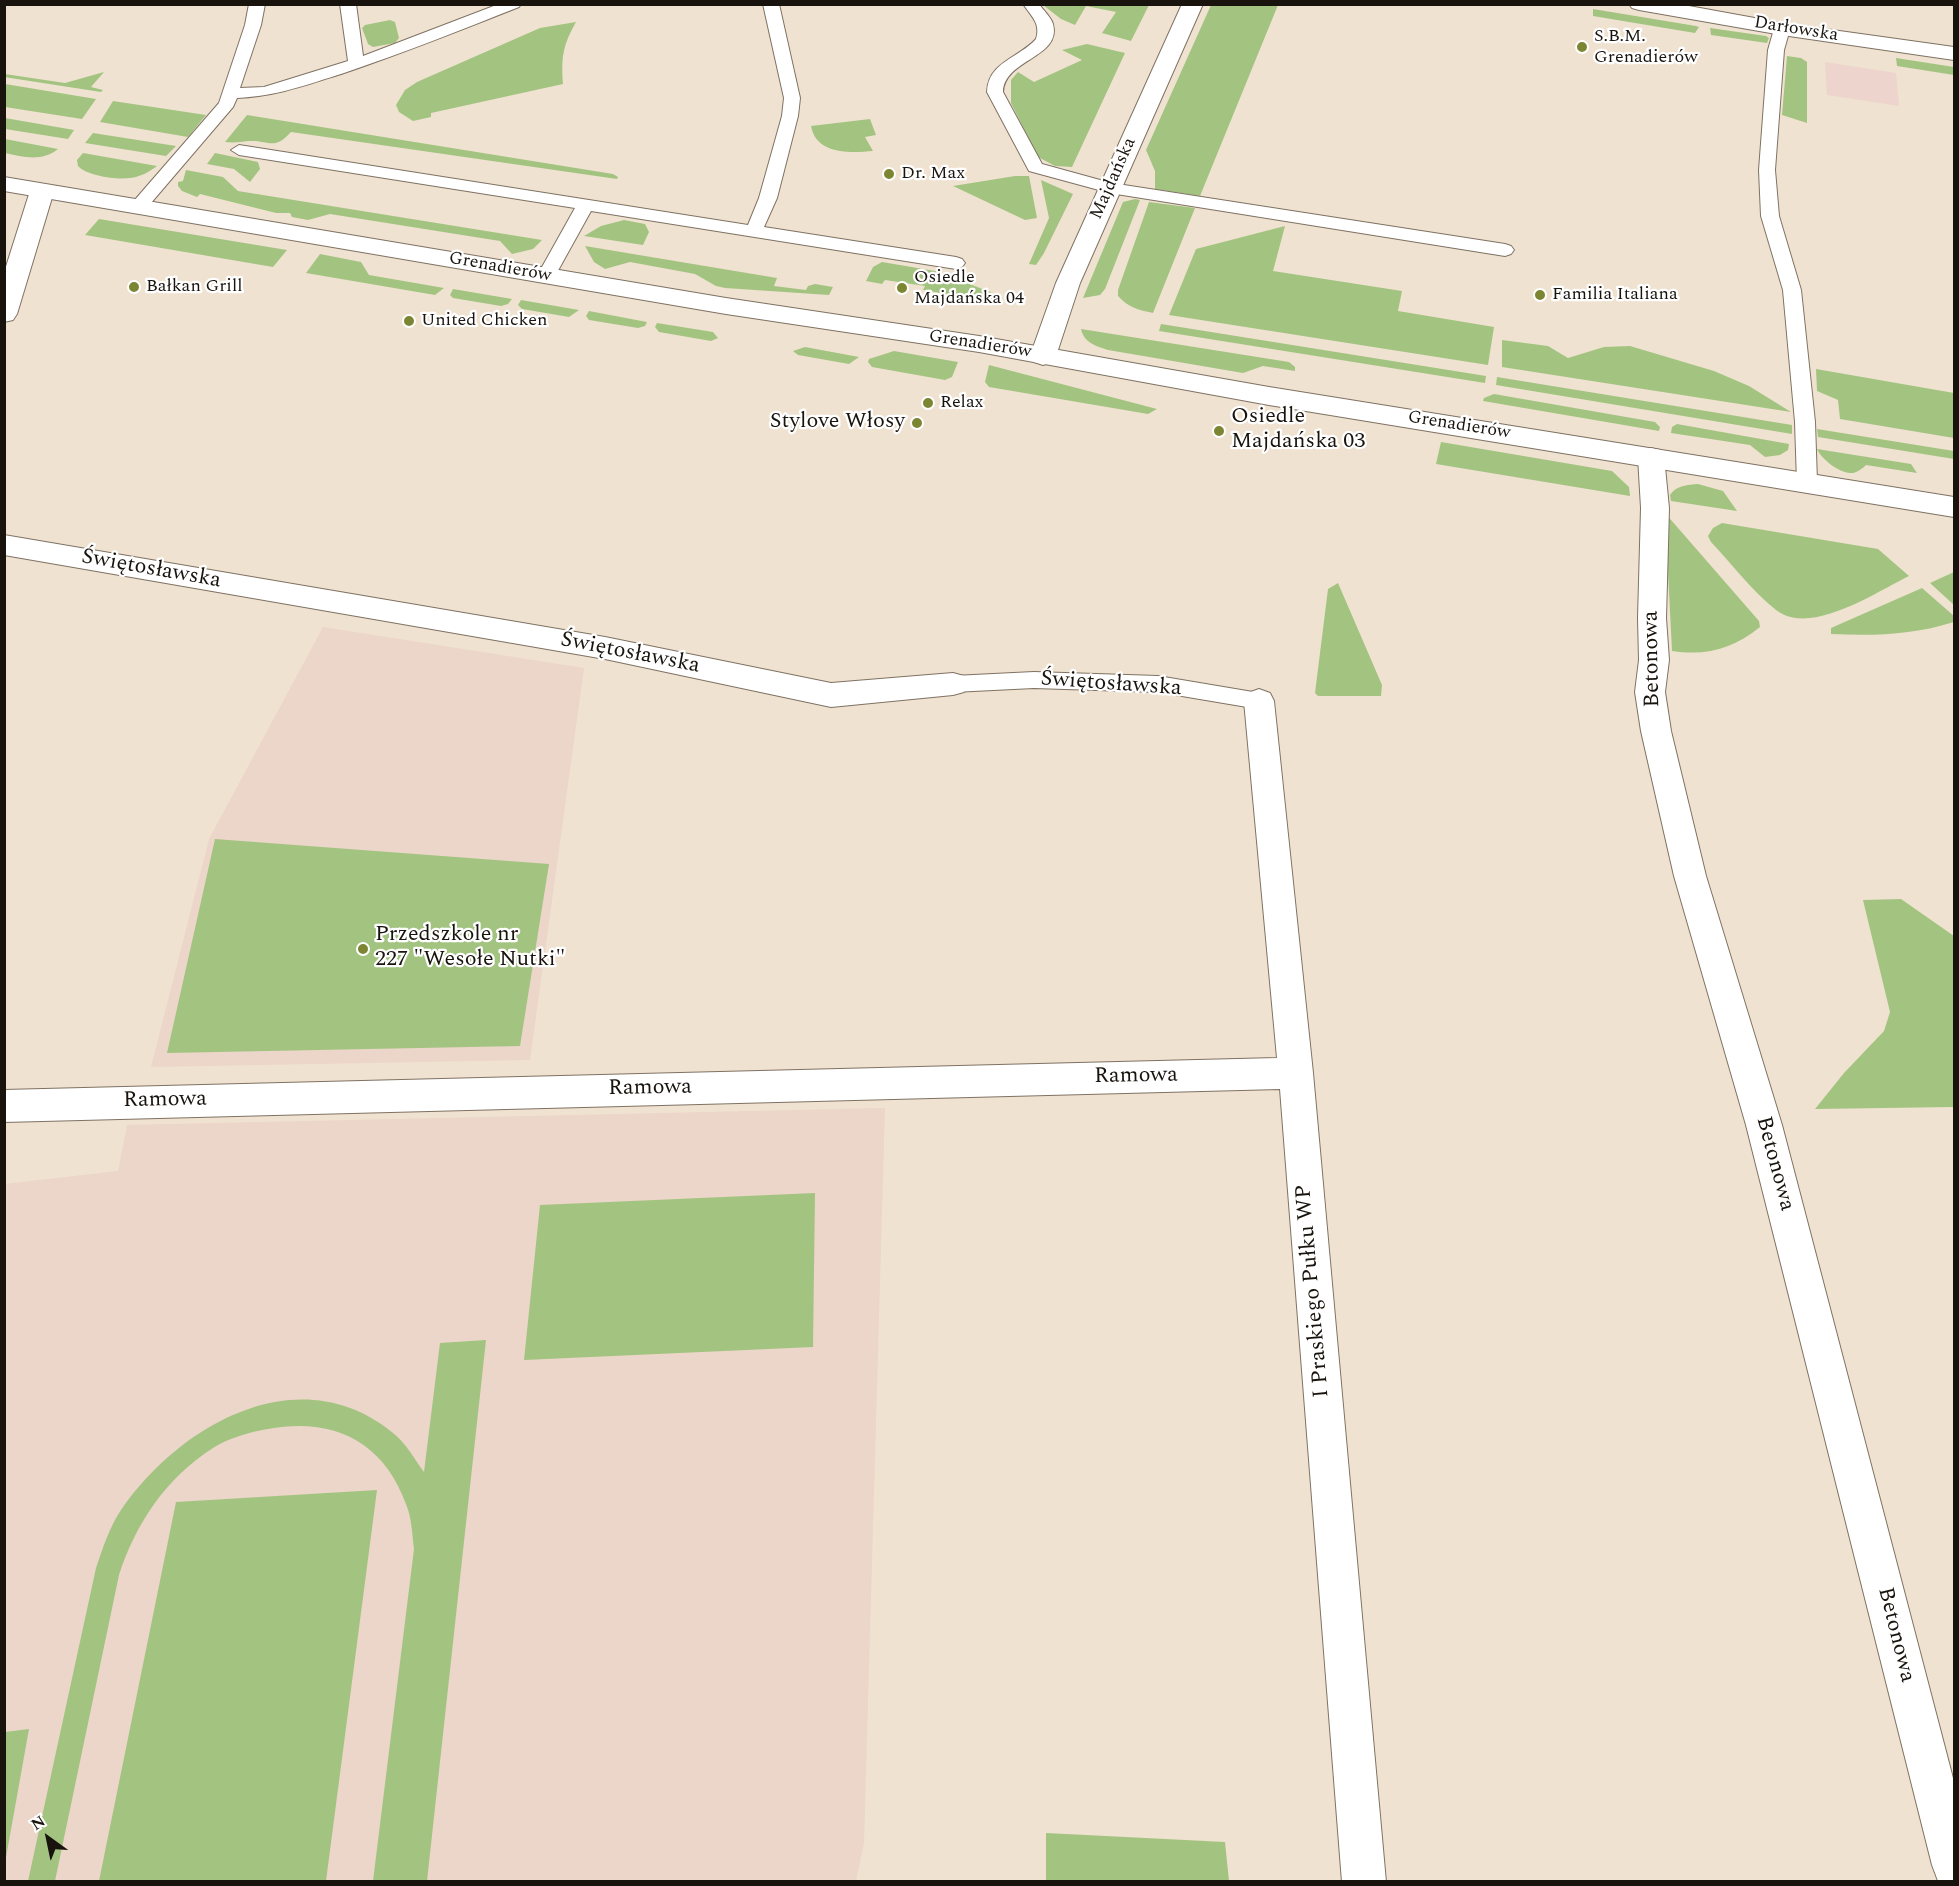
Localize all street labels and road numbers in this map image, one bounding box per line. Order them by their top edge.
street label: Darłowska [1752,13,1840,47]
street label: Majdańska [1086,135,1142,223]
street label: Grenadierów [447,248,553,288]
street label: Grenadierów [927,326,1033,364]
street label: Grenadierów [1406,407,1512,445]
street label: Świętosławska [79,545,223,595]
street label: Betonowa [1639,610,1667,708]
street label: Świętosławska [558,628,702,680]
street label: Świętosławska [1040,667,1182,703]
street label: Ramowa [1094,1063,1178,1091]
street label: Ramowa [608,1075,692,1103]
street label: Ramowa [123,1087,207,1115]
street label: Betonowa [1749,1114,1799,1214]
street label: I Praskiego Pułku WP [1292,1183,1336,1399]
street label: Betonowa [1870,1585,1920,1685]

